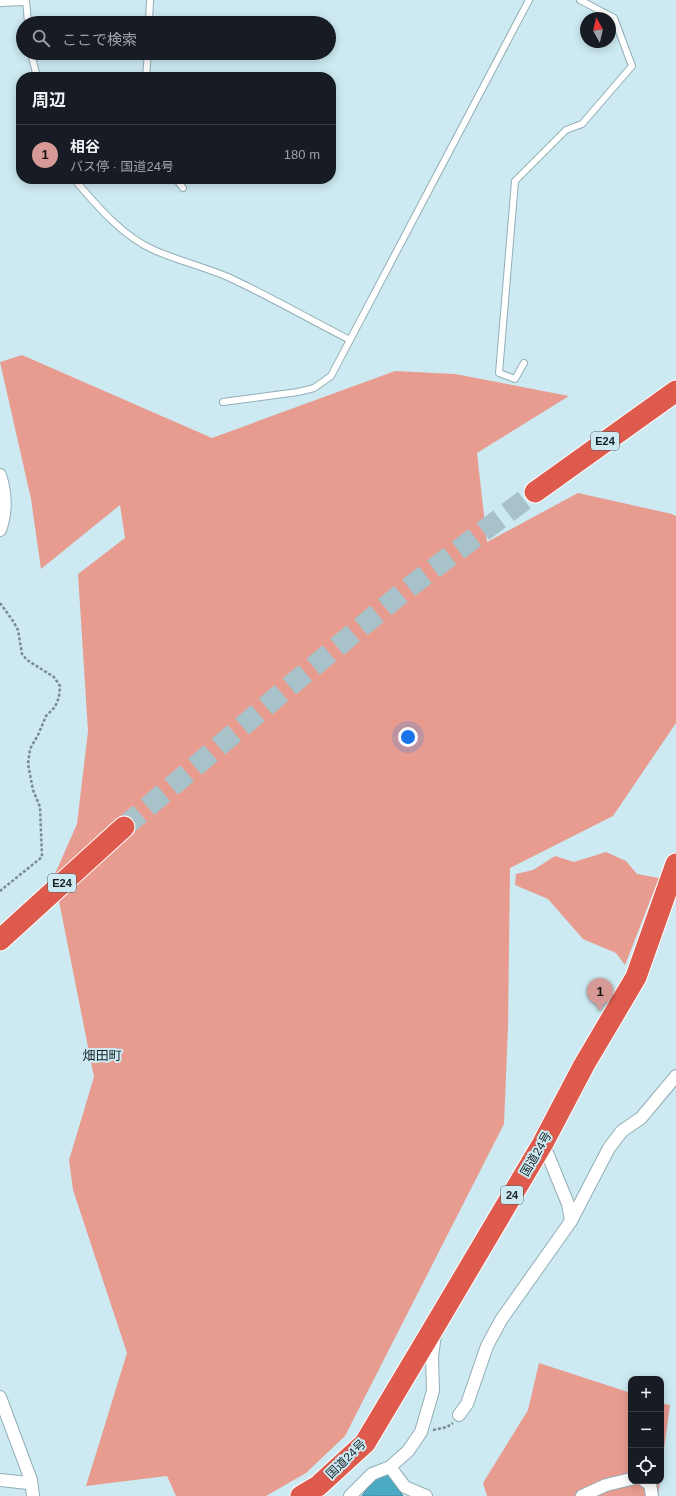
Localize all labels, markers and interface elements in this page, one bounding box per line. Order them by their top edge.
north arrow [580,12,616,48]
search box [16,16,336,60]
icon: search [30,27,52,49]
text: ここで検索 [62,31,137,48]
text: 周辺 [32,91,66,110]
text: 相谷 [70,138,100,155]
text: 1 [41,147,49,162]
text: 180 m [284,147,320,162]
text: バス停 · 国道24号 [70,159,174,174]
road number: E24 [591,432,619,450]
your location [398,727,418,747]
road number: E24 [48,874,76,892]
pin: 1 [587,978,613,1011]
district label: 畑田町 [82,1048,122,1063]
street label: 国道24号 [518,1129,554,1179]
road number: 24 [501,1186,523,1204]
map controls [628,1376,664,1484]
button: + [628,1376,664,1412]
button: − [628,1412,664,1448]
street label: 国道24号 [323,1437,369,1481]
button: locate [628,1448,664,1484]

